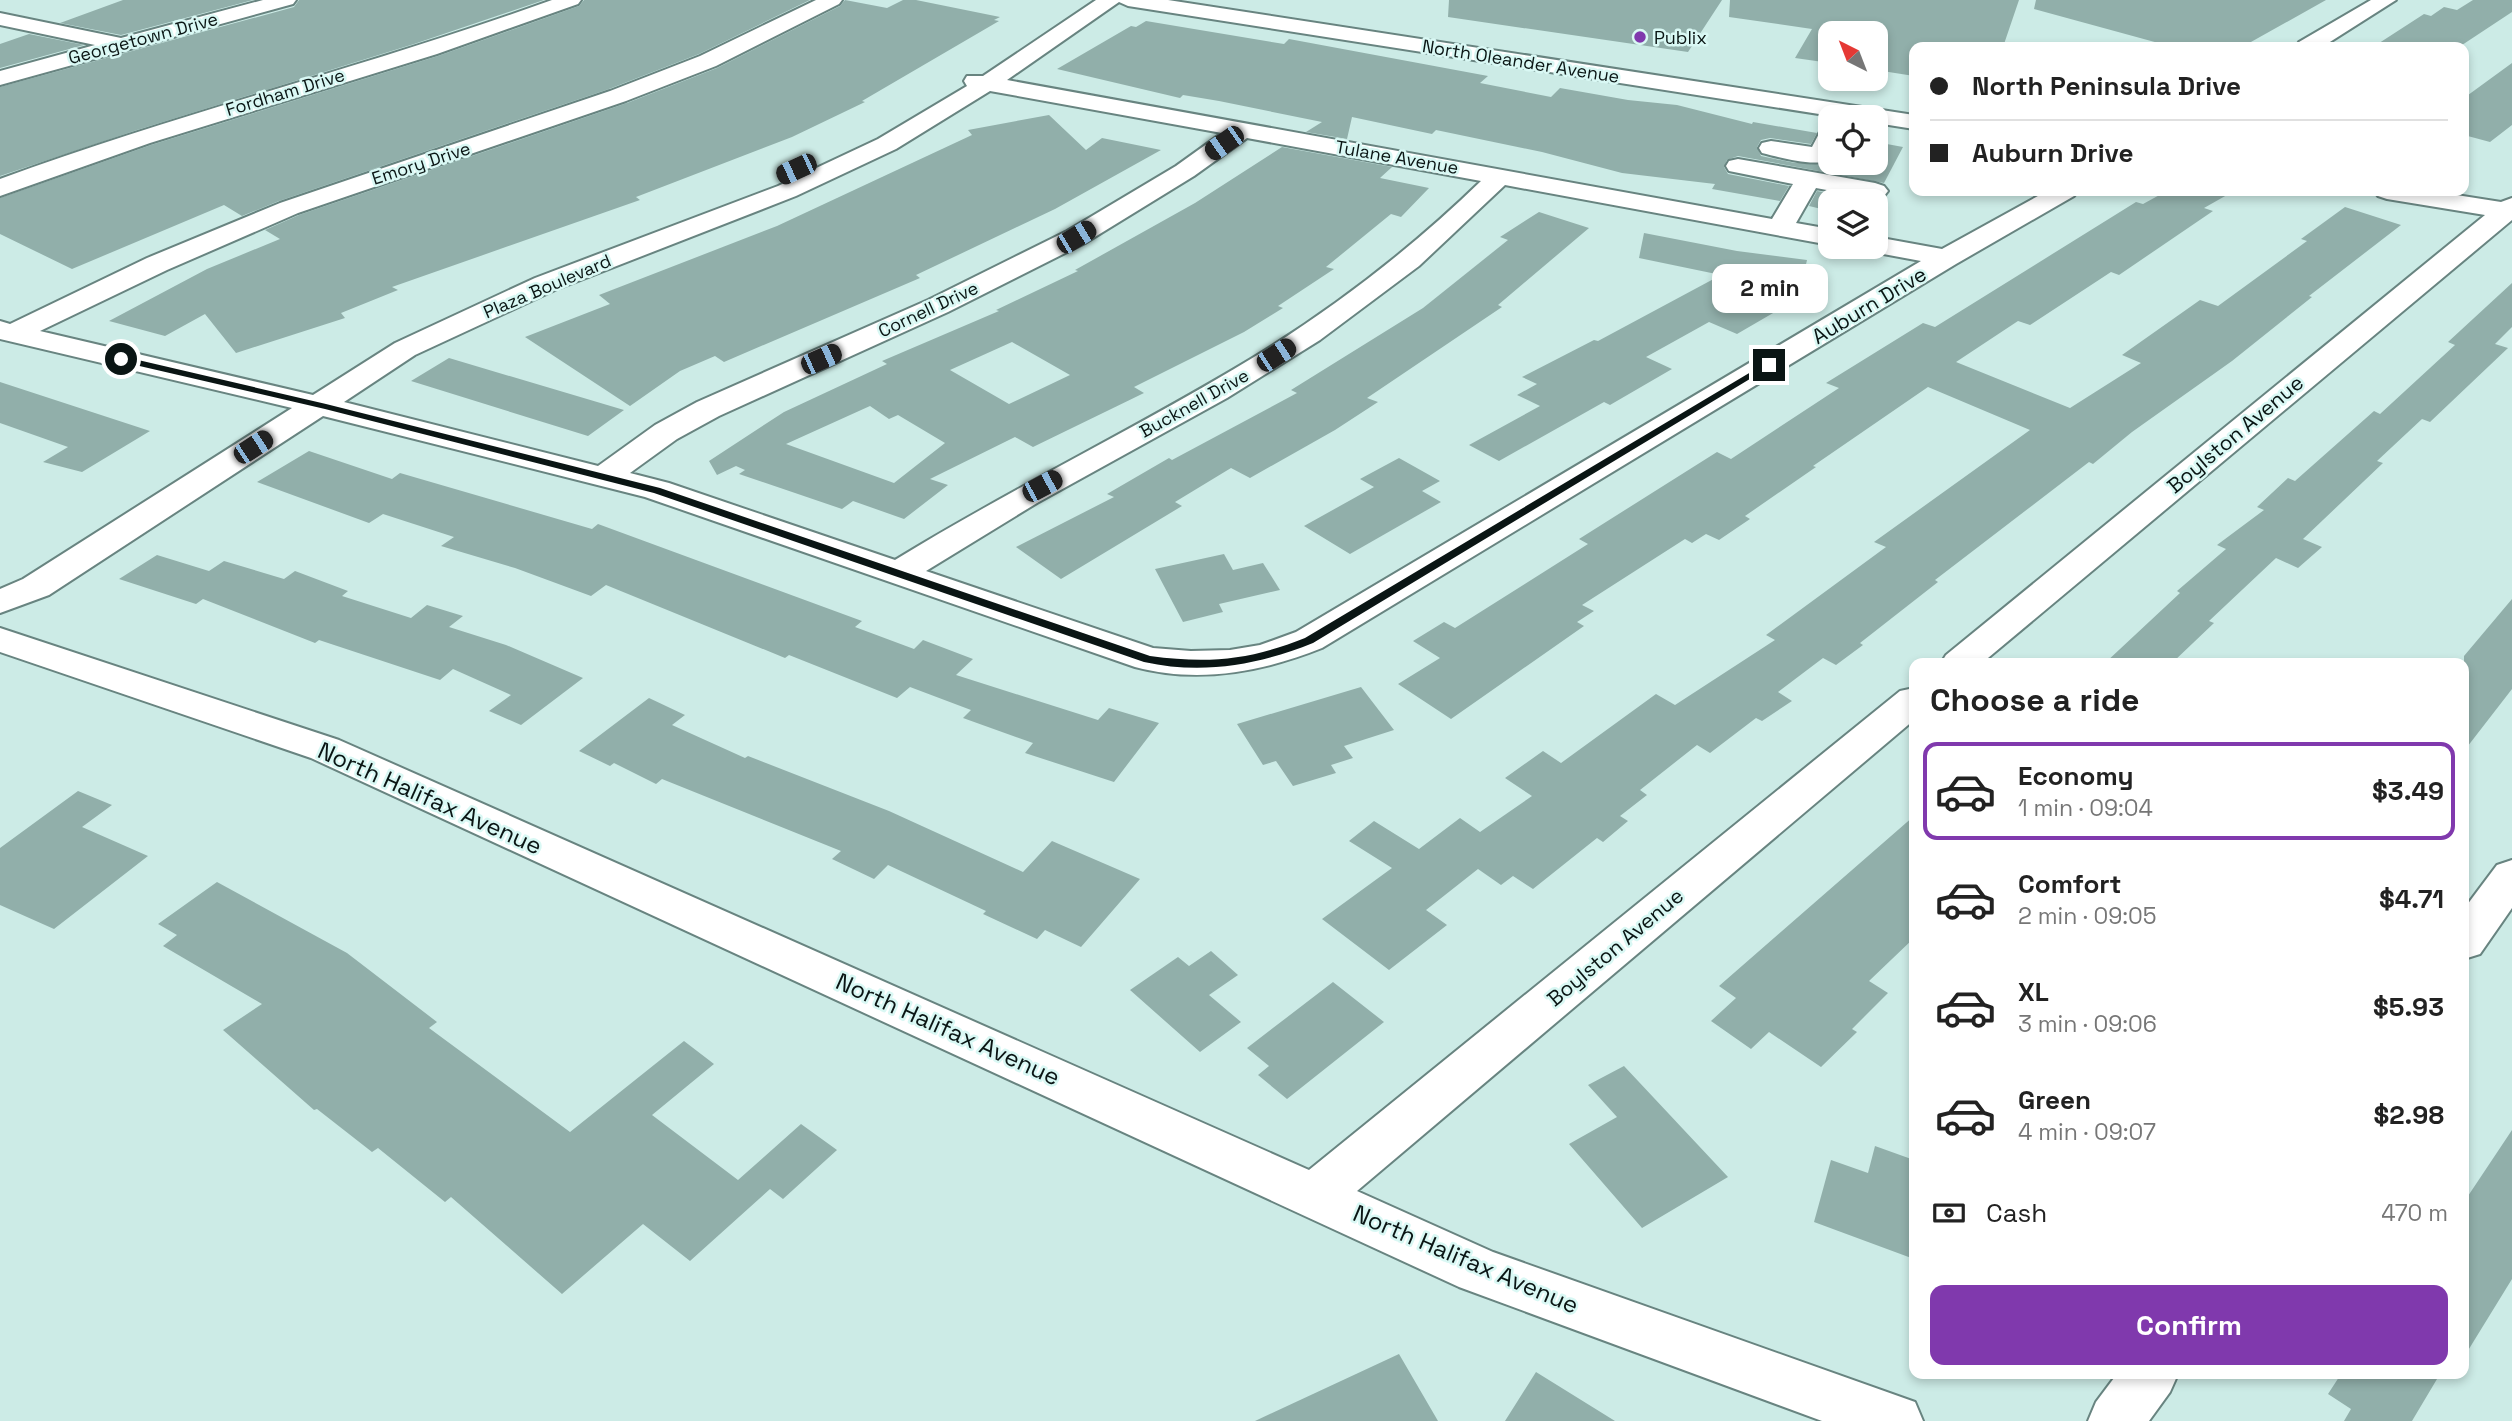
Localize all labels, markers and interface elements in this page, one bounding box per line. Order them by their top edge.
street label: Georgetown Drive [66,7,220,69]
north arrow [1818,21,1888,91]
map controls [1818,21,1888,259]
place label: Publix [1654,26,1707,49]
marker: Publix [1632,29,1648,45]
street label: North Oleander Avenue [1421,34,1621,88]
street label: Fordham Drive [223,63,347,121]
text: North Peninsula Drive [1972,69,2241,103]
button: locate [1818,105,1888,175]
car [1201,122,1248,164]
street label: Tulane Avenue [1334,135,1460,179]
street label: Emory Drive [369,136,473,190]
text: Auburn Drive [1972,136,2133,170]
car [773,151,820,187]
button: layers [1818,189,1888,259]
car [1053,217,1100,257]
street label: Plaza Boulevard [480,249,614,323]
street label: Auburn Drive [1807,260,1931,350]
callout: 2 min [1711,264,1827,312]
text: 2 min [1740,273,1800,303]
street label: Cornell Drive [874,276,982,342]
car [1253,335,1300,375]
car [798,341,845,377]
route start [105,343,137,375]
route end [1753,349,1785,381]
street label: Bucknell Drive [1135,363,1253,443]
street label: Boylston Avenue [2161,369,2309,499]
car [230,427,277,467]
car [1019,467,1066,505]
text: Choose a ride [1930,680,2140,720]
street label: North Halifax Avenue [313,735,547,861]
text: Economy [2018,759,2134,793]
icon: car [1934,760,1997,823]
text: $3.49 [2372,774,2444,808]
text: 1 min · 09:04 [2018,793,2153,823]
text: Comfort [2018,867,2121,901]
icon: car [1934,868,1997,931]
street label: Boylston Avenue [1541,882,1689,1012]
text: $4.71 [2379,882,2444,916]
text: 2 min · 09:05 [2018,901,2157,931]
street label: North Halifax Avenue [831,966,1065,1092]
text: XL [2018,975,2049,1009]
icon: car [1934,976,1997,1039]
text: $5.93 [2373,990,2444,1024]
text: 3 min · 09:06 [2018,1009,2157,1039]
text: Green [2018,1083,2091,1117]
icon: car [1934,1084,1997,1147]
text: $2.98 [2373,1098,2444,1132]
text: 4 min · 09:07 [2018,1117,2156,1147]
icon: cash [1930,1194,1968,1232]
text: Cash [1986,1196,2047,1230]
street label: North Halifax Avenue [1349,1197,1583,1321]
text: 470 m [2381,1198,2448,1228]
button: Confirm [1930,1285,2448,1365]

